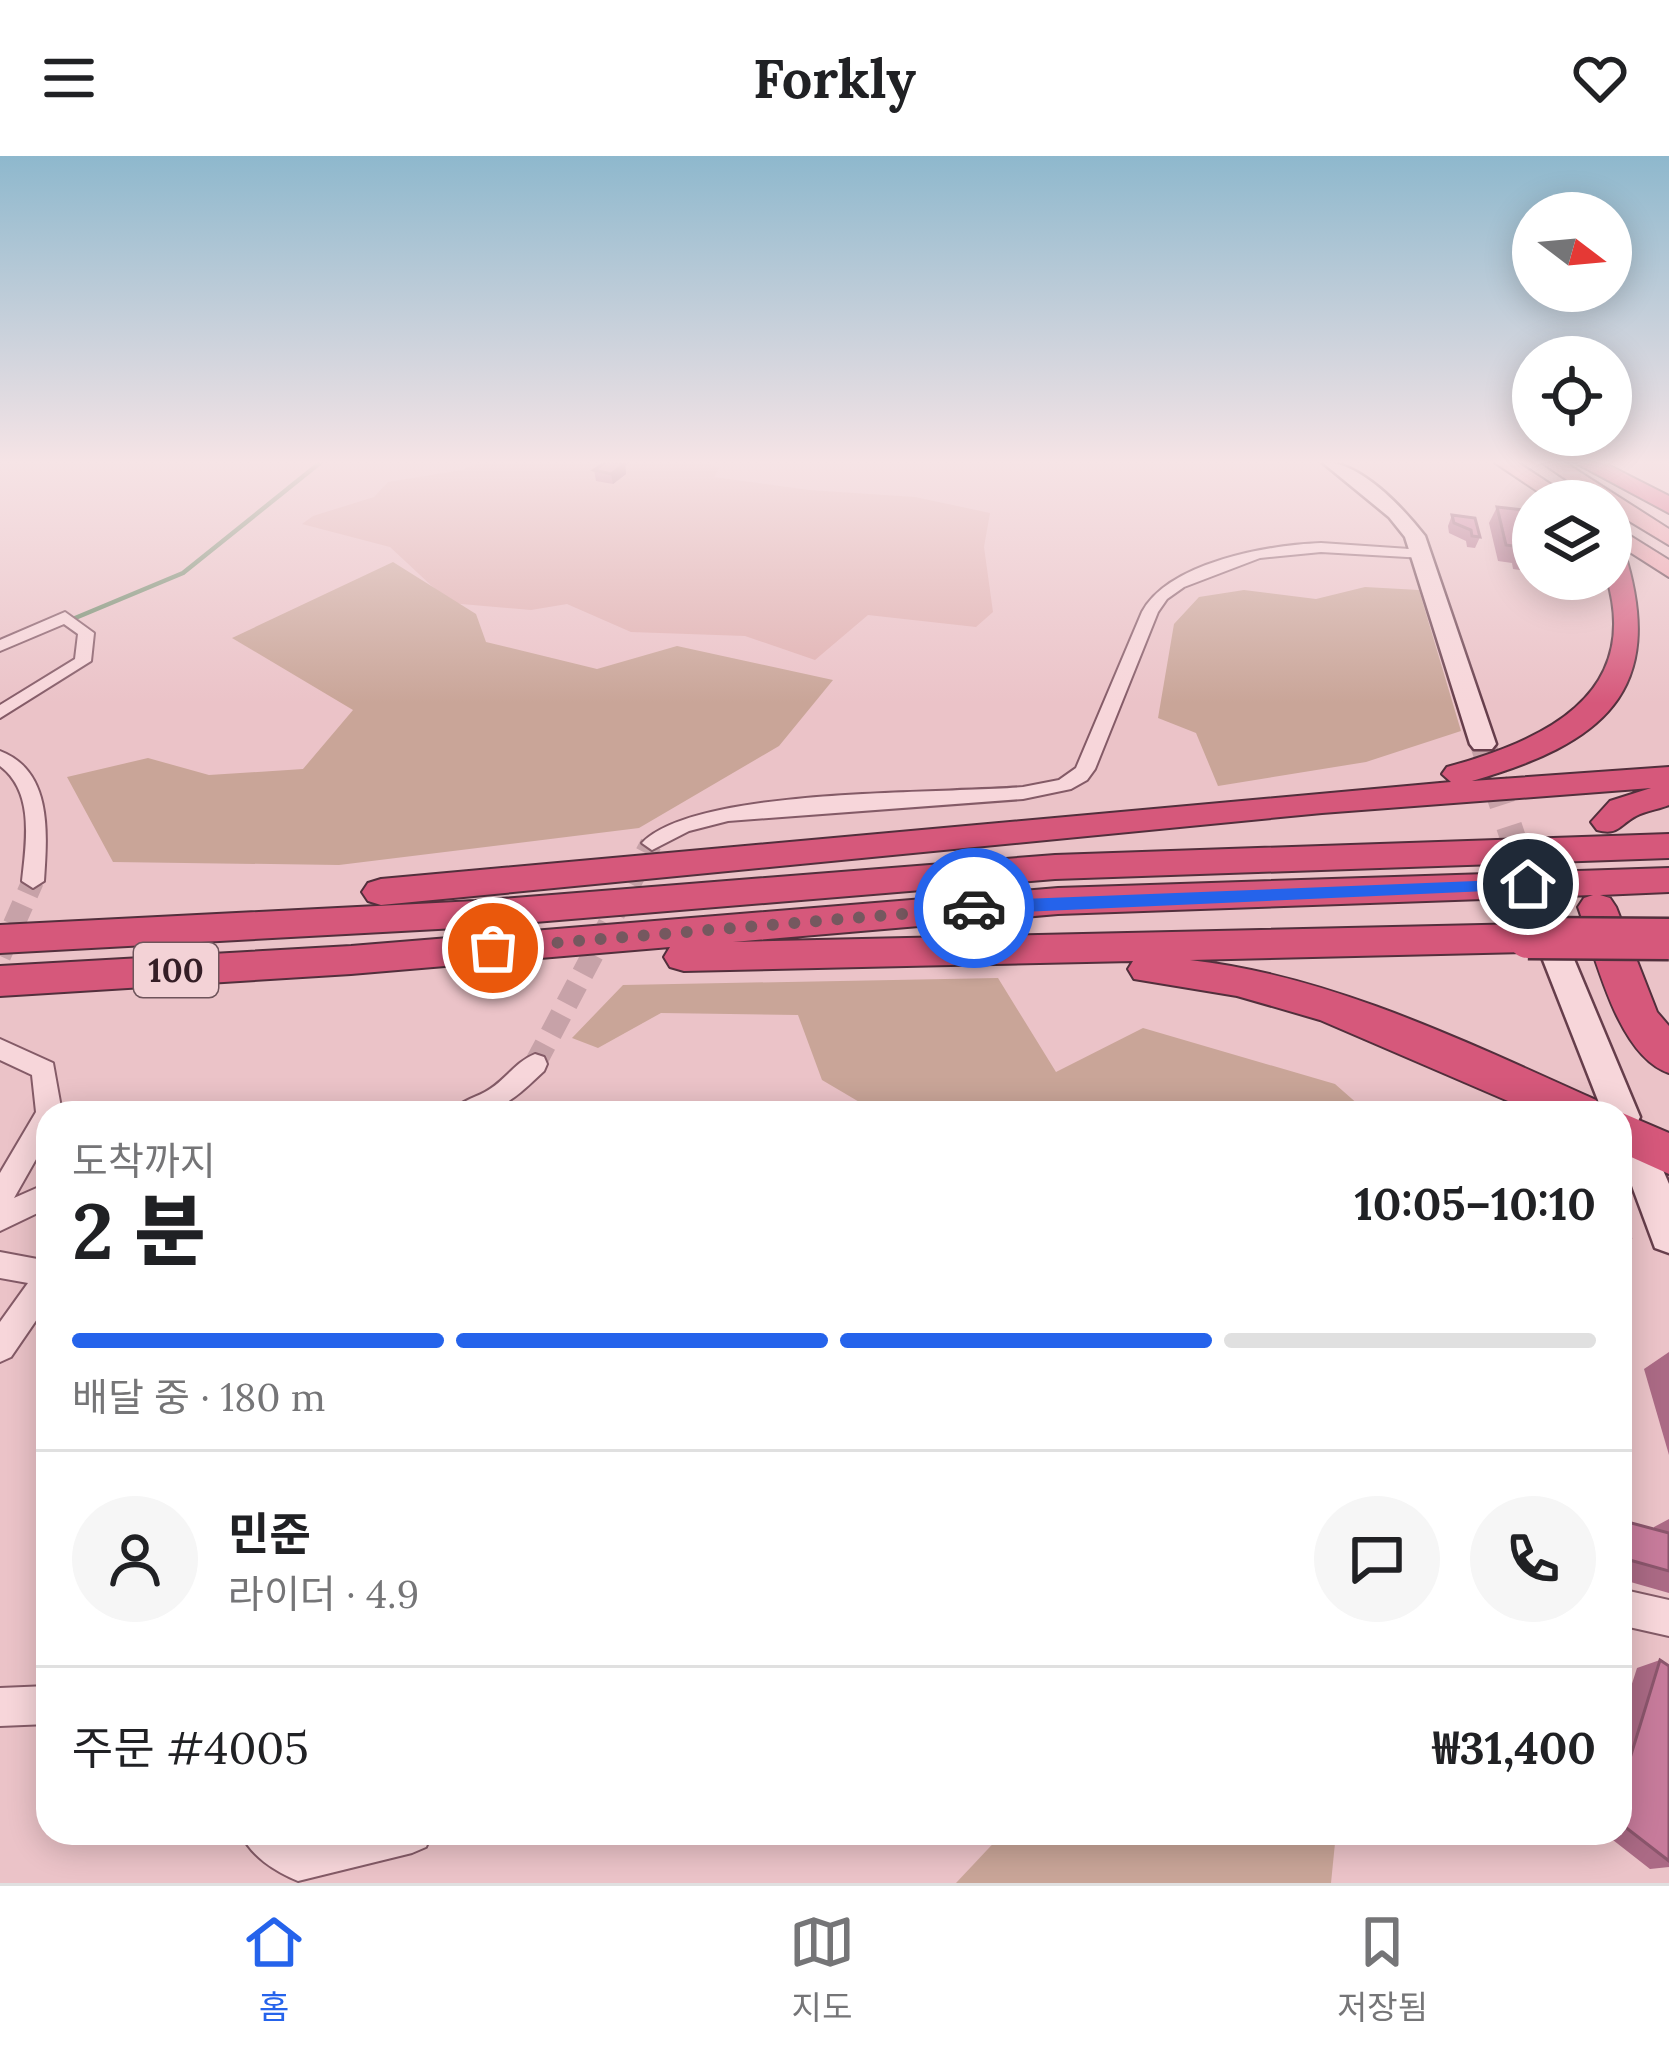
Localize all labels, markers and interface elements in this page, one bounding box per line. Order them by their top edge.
text: Forkly [753,44,916,113]
icon: menu [36,45,102,111]
icon: heart [1567,45,1633,111]
north arrow [1512,192,1632,312]
map controls [1512,192,1632,600]
button: locate [1512,336,1632,456]
button: layers [1512,480,1632,600]
pin [1477,833,1579,935]
courier [914,848,1034,968]
icon: home [1495,851,1561,917]
icon: car [941,875,1007,941]
pin [442,897,544,999]
icon: bag [460,915,526,981]
road number: 100 [134,943,218,997]
text: 도착까지 [72,1136,216,1186]
text: 10:05–10:10 [1355,1175,1596,1232]
text: 2 분 [72,1181,206,1280]
text: 배달 중 · 180 m [72,1372,326,1422]
button: person [72,1496,198,1622]
button: chat [1314,1496,1440,1622]
button: phone [1470,1496,1596,1622]
text: 민준 [228,1505,311,1562]
text: 라이더 · 4.9 [228,1569,419,1619]
text: 주문 #4005 [72,1719,309,1776]
text: ₩31,400 [1433,1719,1596,1776]
tab: 홈 [241,1909,307,2029]
tab: 지도 [789,1909,855,2029]
tab: 저장됨 [1337,1909,1428,2029]

